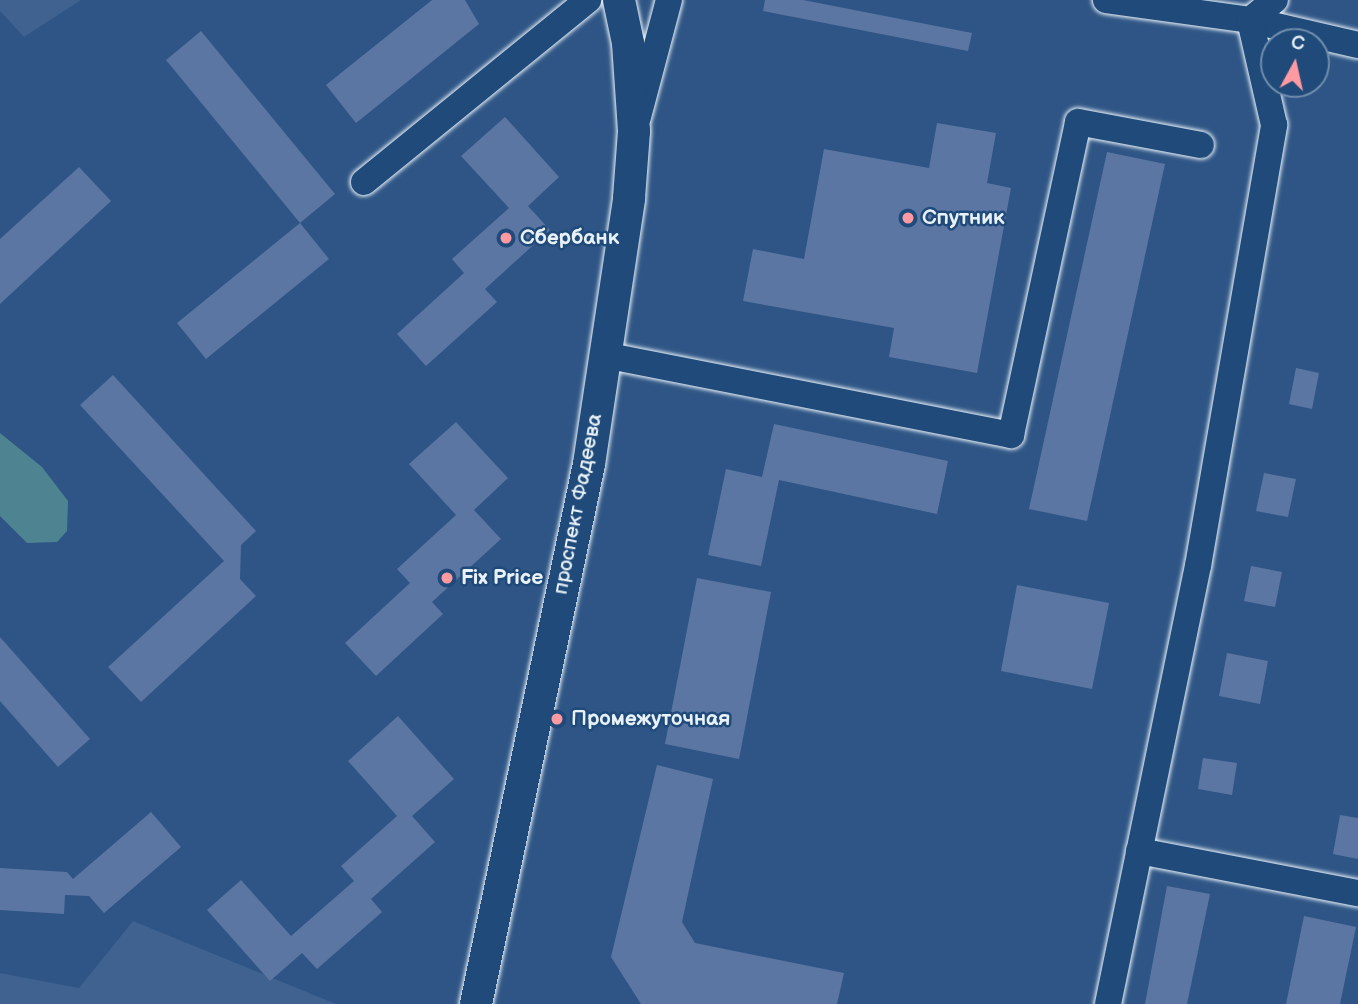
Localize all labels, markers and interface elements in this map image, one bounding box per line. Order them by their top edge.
north arrow [1260,28,1330,98]
text: С [1290,31,1306,56]
place label: Спутник [922,205,1004,231]
marker: Спутник [900,210,916,226]
place label: Сбербанк [520,225,619,251]
marker: Сбербанк [498,230,514,246]
street label: проспект Фадеева [548,411,608,597]
place label: Fix Price [461,565,543,591]
marker: Fix Price [439,570,455,586]
place label: Промежуточная [571,706,730,732]
marker: Промежуточная [549,711,565,727]

